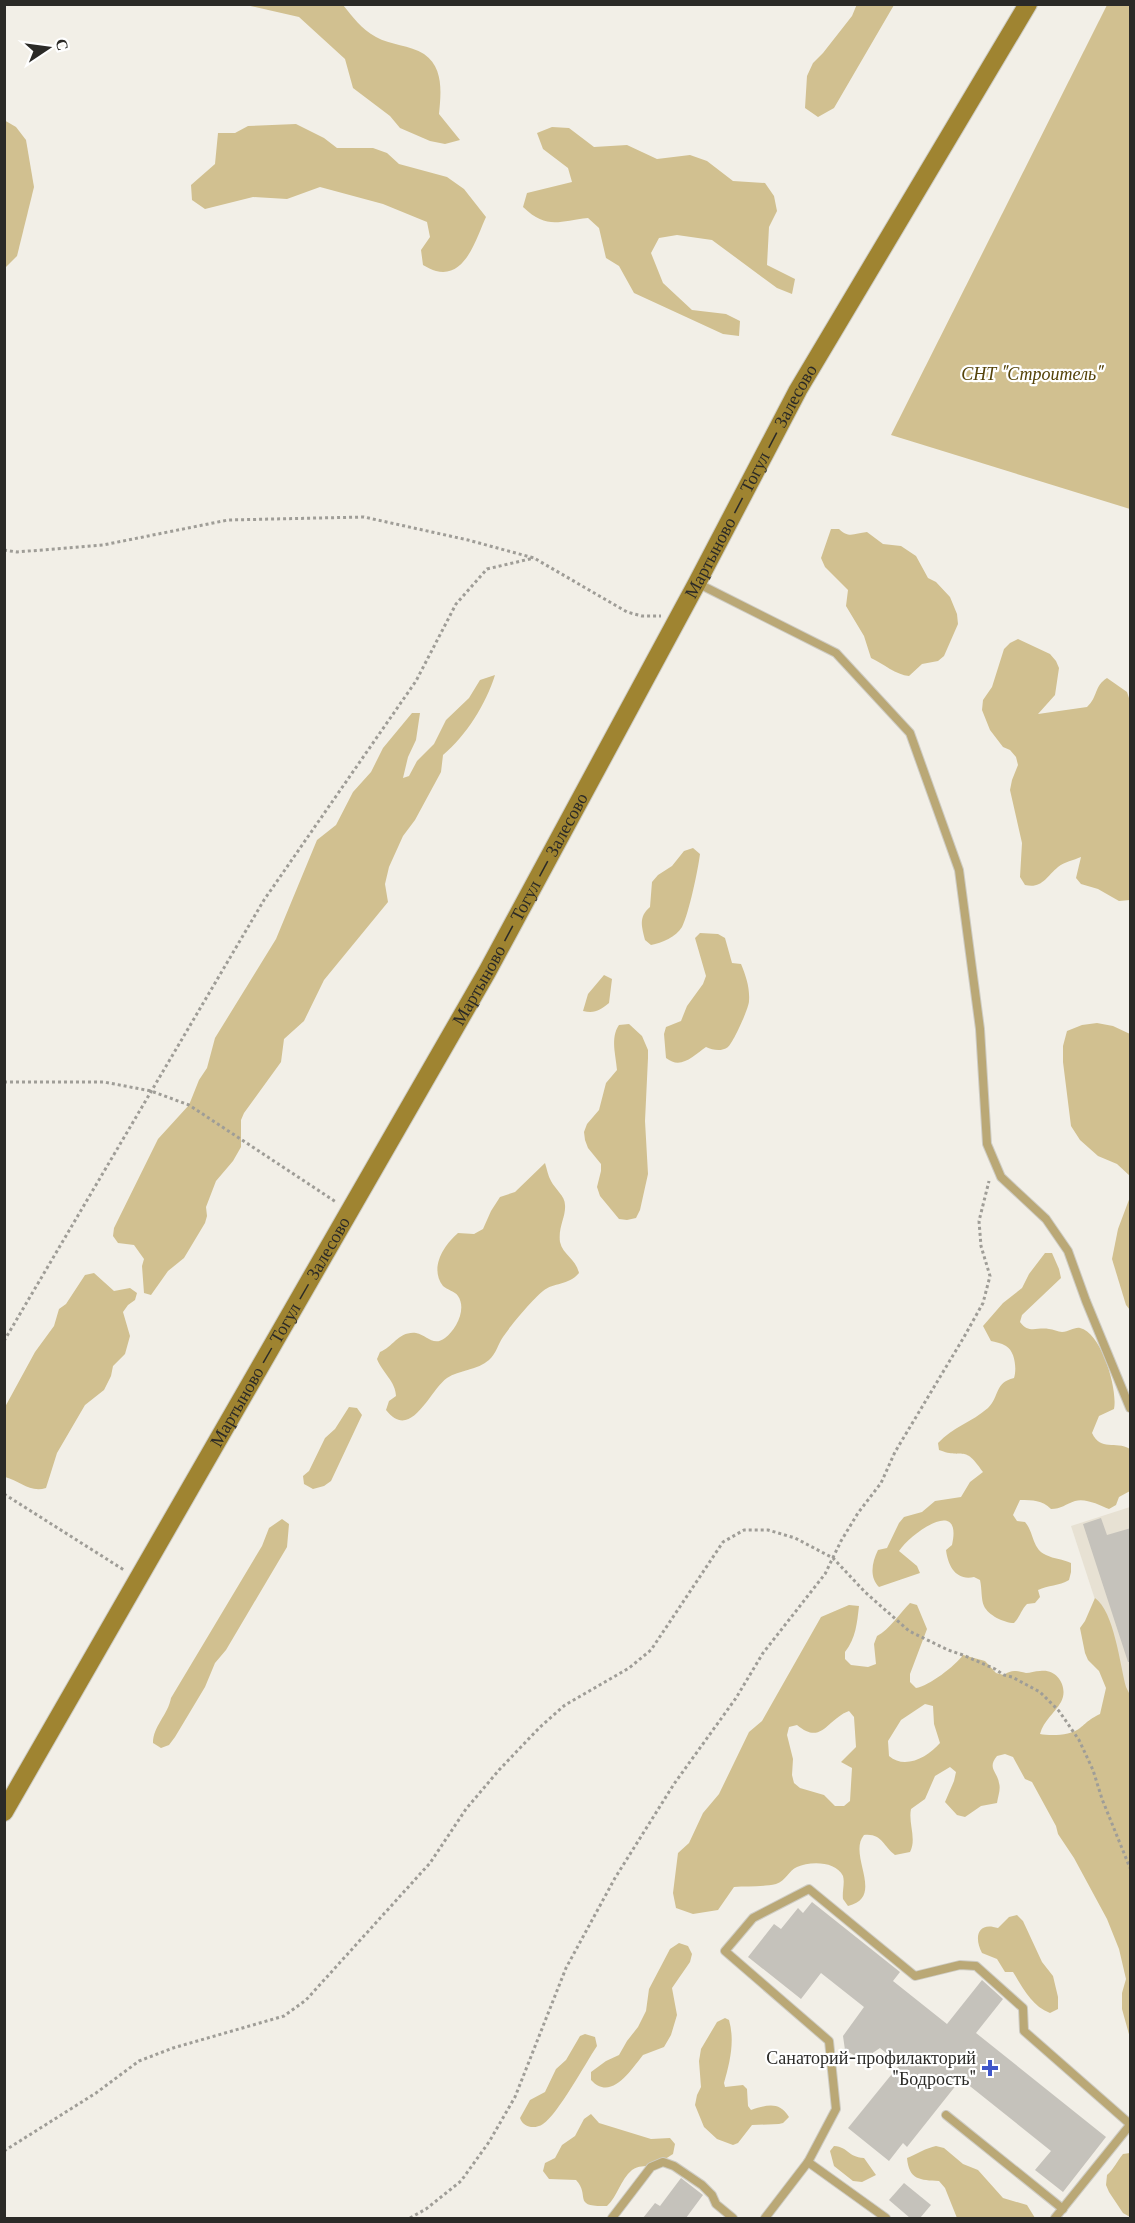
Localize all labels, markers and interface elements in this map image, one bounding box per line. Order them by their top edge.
north arrow [18,18,78,78]
text: С [52,37,74,53]
street label: Мартыново — Тогул — Залесово [680,360,822,602]
park label: СНТ "Строитель" [961,363,1104,385]
street label: Мартыново — Тогул — Залесово [448,789,593,1029]
street label: Мартыново — Тогул — Залесово [205,1213,355,1451]
place label: Санаторий-профилакторий "Бодрость" [766,2047,976,2090]
marker: Санаторий-профилакторий "Бодрость" [981,2059,999,2077]

